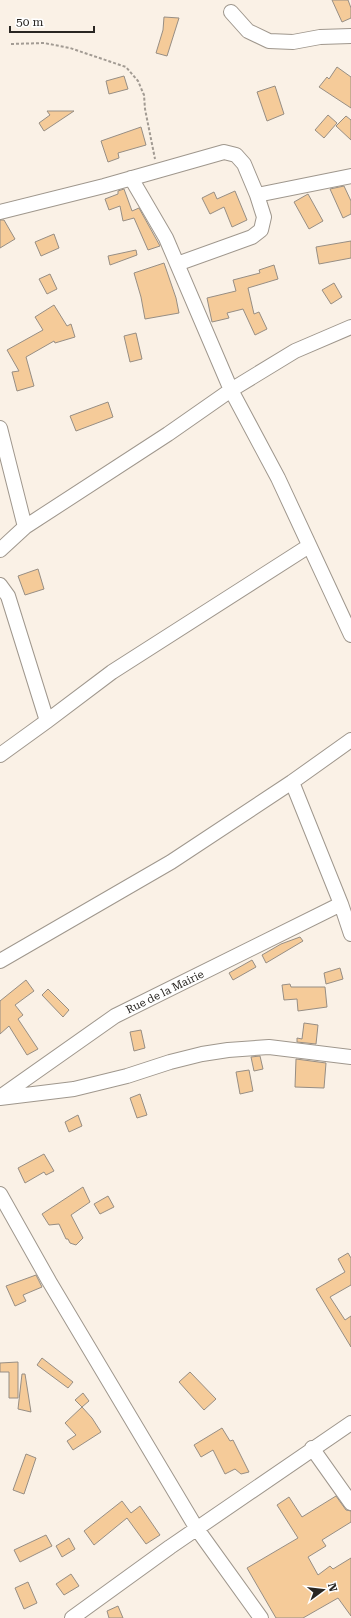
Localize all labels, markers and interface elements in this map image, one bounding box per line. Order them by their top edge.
scale bar [10,8,94,34]
text: 50 m [16,15,43,29]
street label: Rue de la Mairie [124,968,206,1016]
north arrow [303,1570,343,1610]
text: N [325,1582,340,1594]

